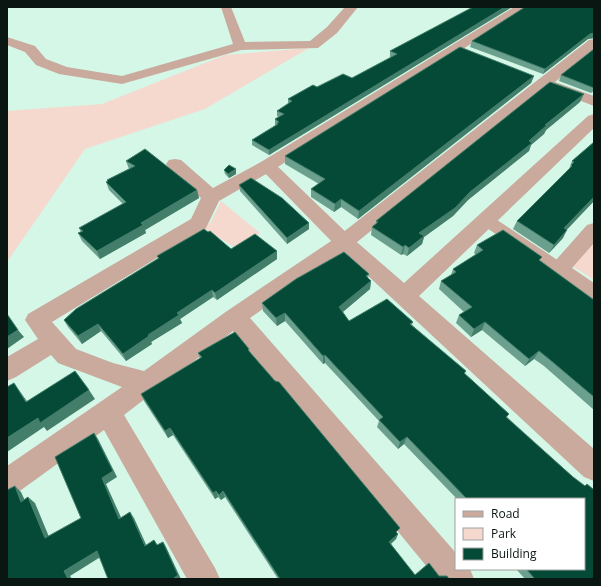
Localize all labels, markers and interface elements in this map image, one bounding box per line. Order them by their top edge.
legend [455,498,585,570]
text: Road [491,505,520,522]
text: Park [491,525,517,542]
text: Building [491,545,537,562]

